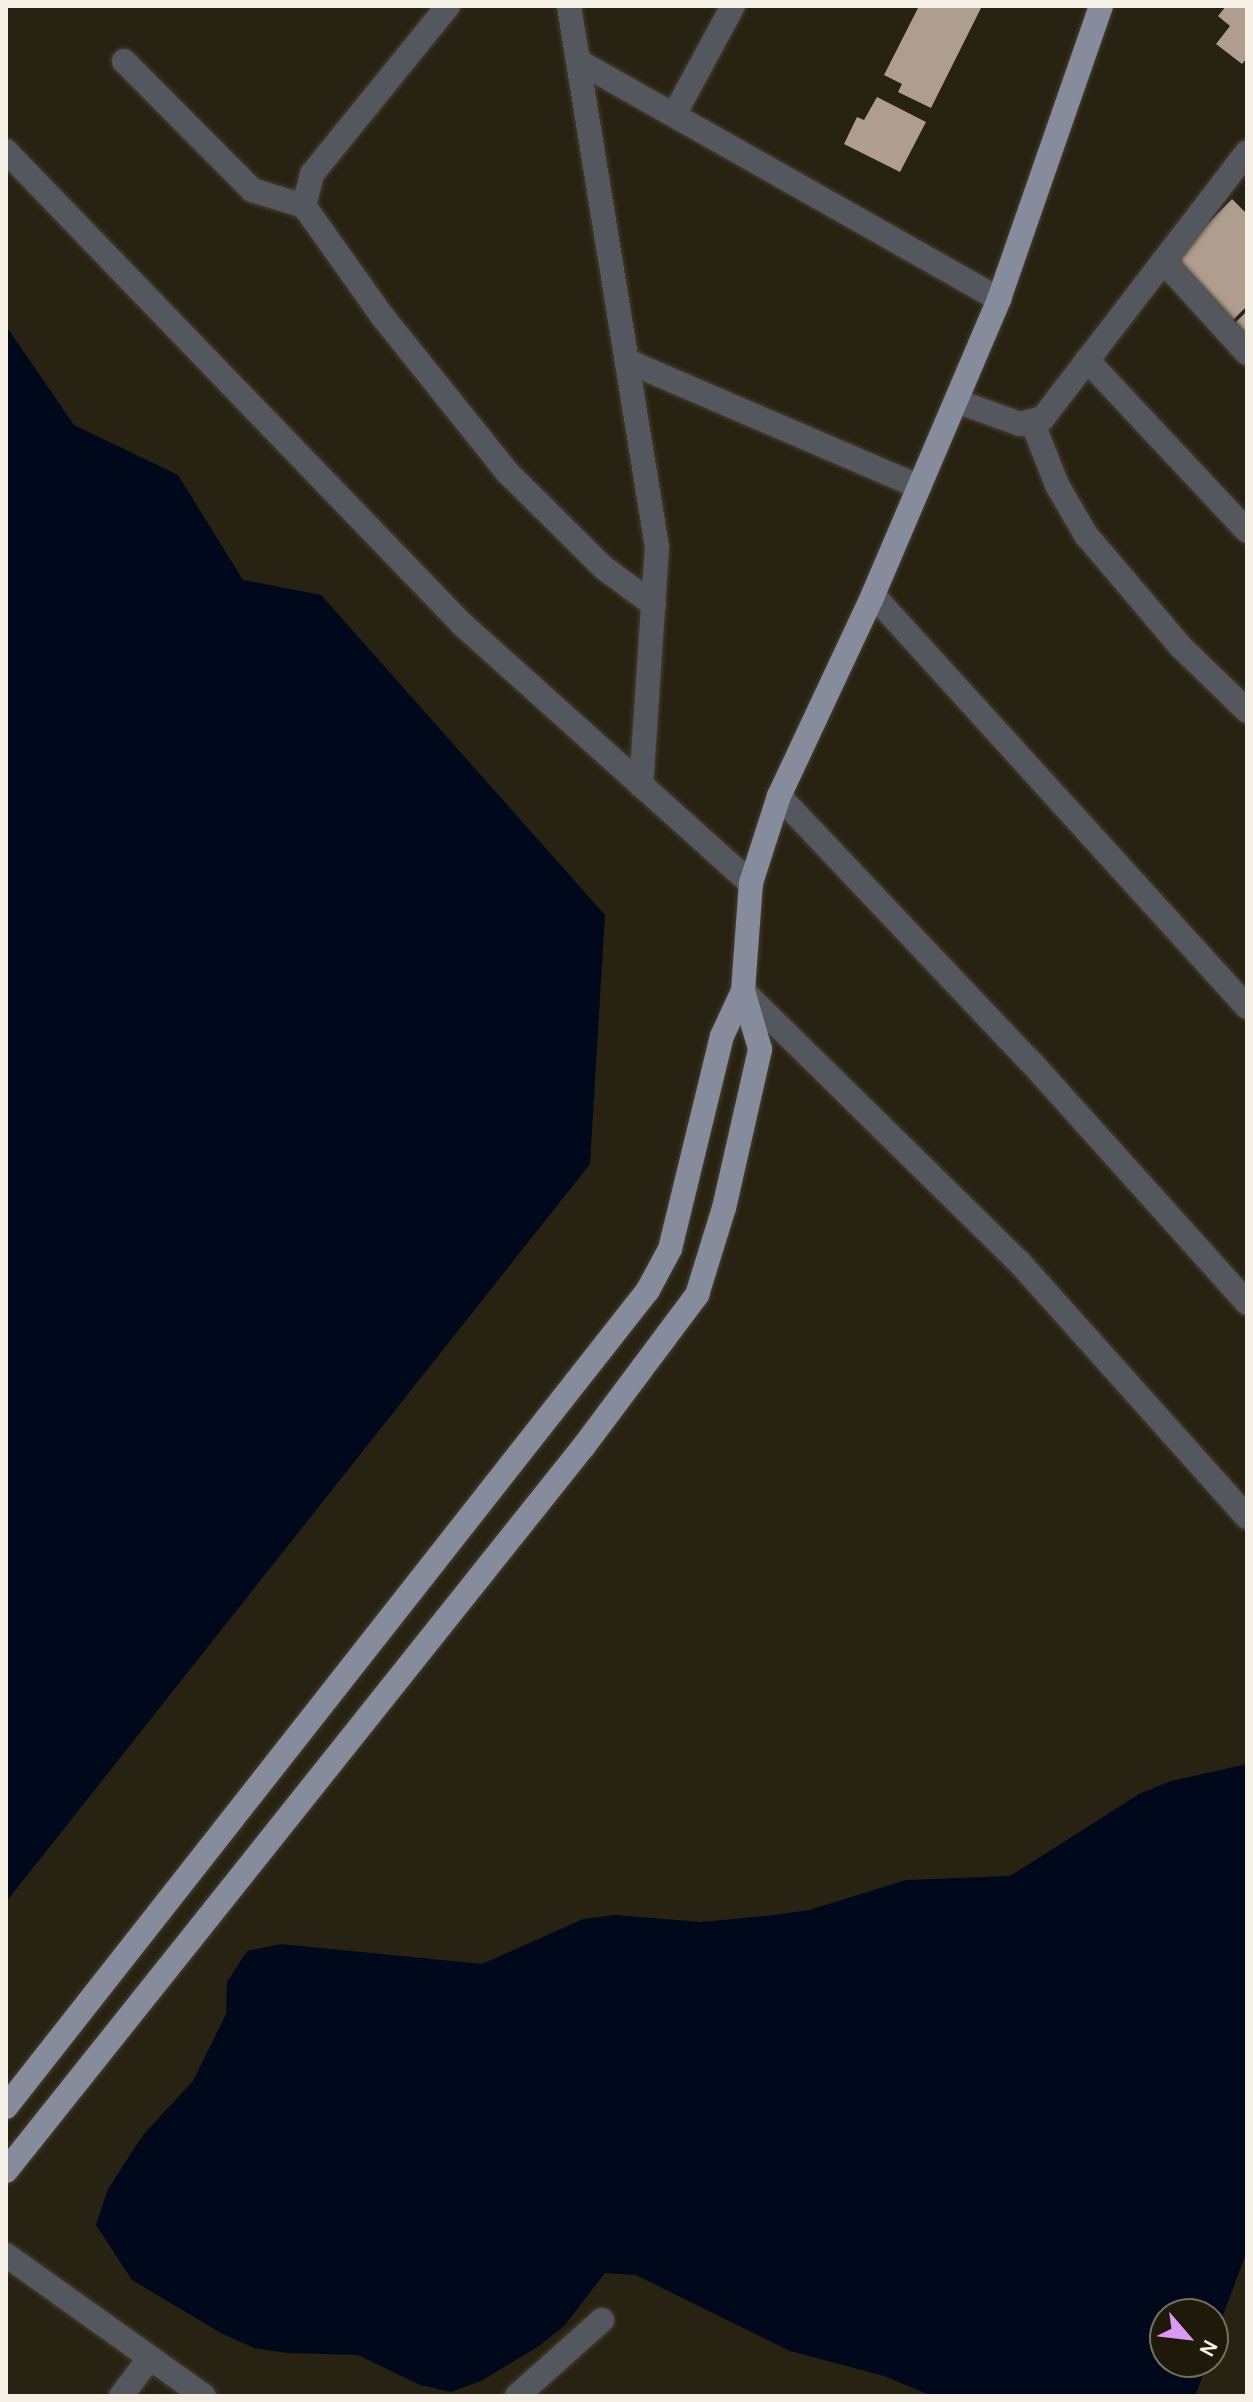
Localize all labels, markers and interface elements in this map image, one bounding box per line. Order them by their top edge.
north arrow [1149,2298,1229,2378]
text: N [1193,2335,1224,2361]

